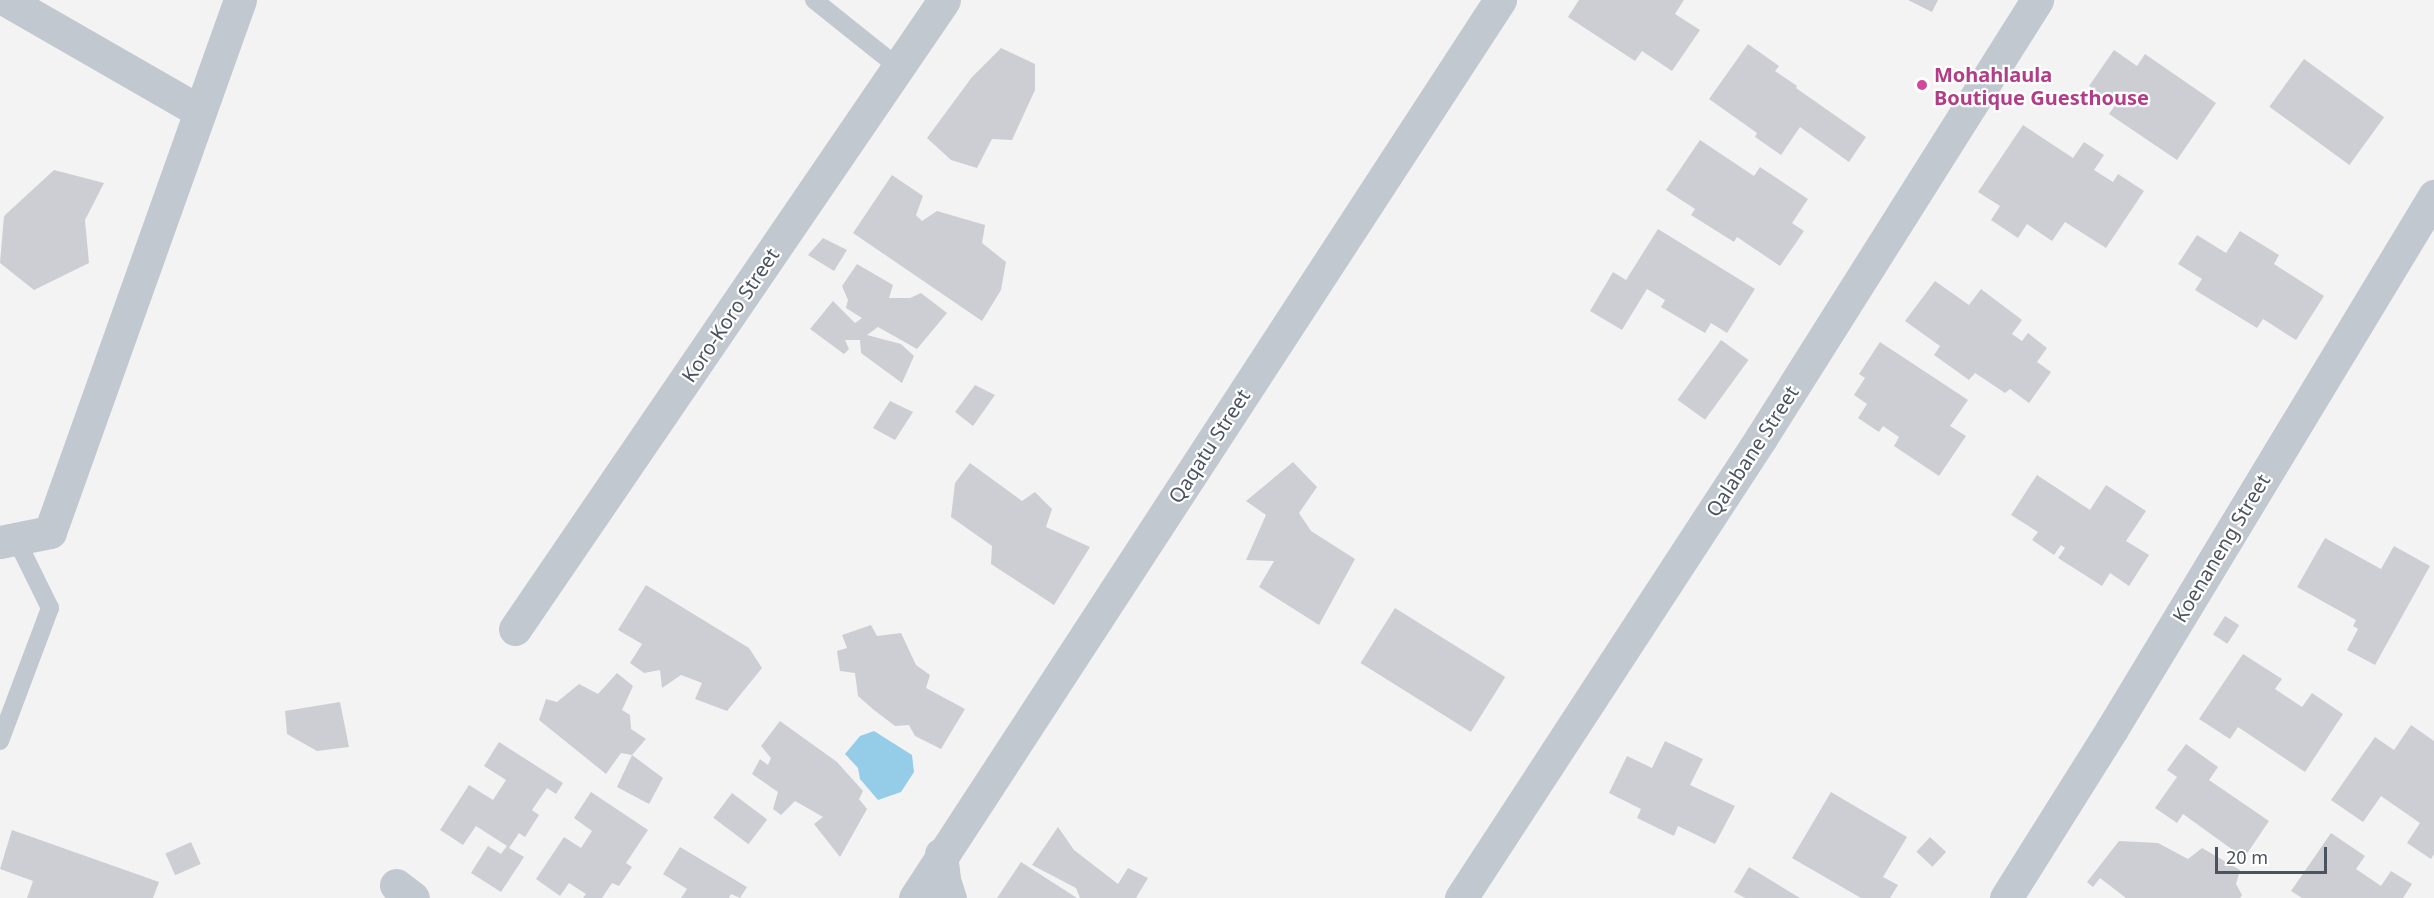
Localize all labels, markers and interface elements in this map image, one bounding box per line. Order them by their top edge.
place label: Mohahlaula Boutique Guesthouse [1934,62,2149,109]
marker: Mohahlaula Boutique Guesthouse [1915,78,1929,92]
street label: Koro-Koro Street [676,243,784,387]
street label: Qalabane Street [1701,381,1803,521]
street label: Qaqatu Street [1163,385,1255,507]
street label: Koenaneng Street [2167,470,2275,626]
scale bar [2218,835,2330,873]
text: 20 m [2226,845,2268,869]

